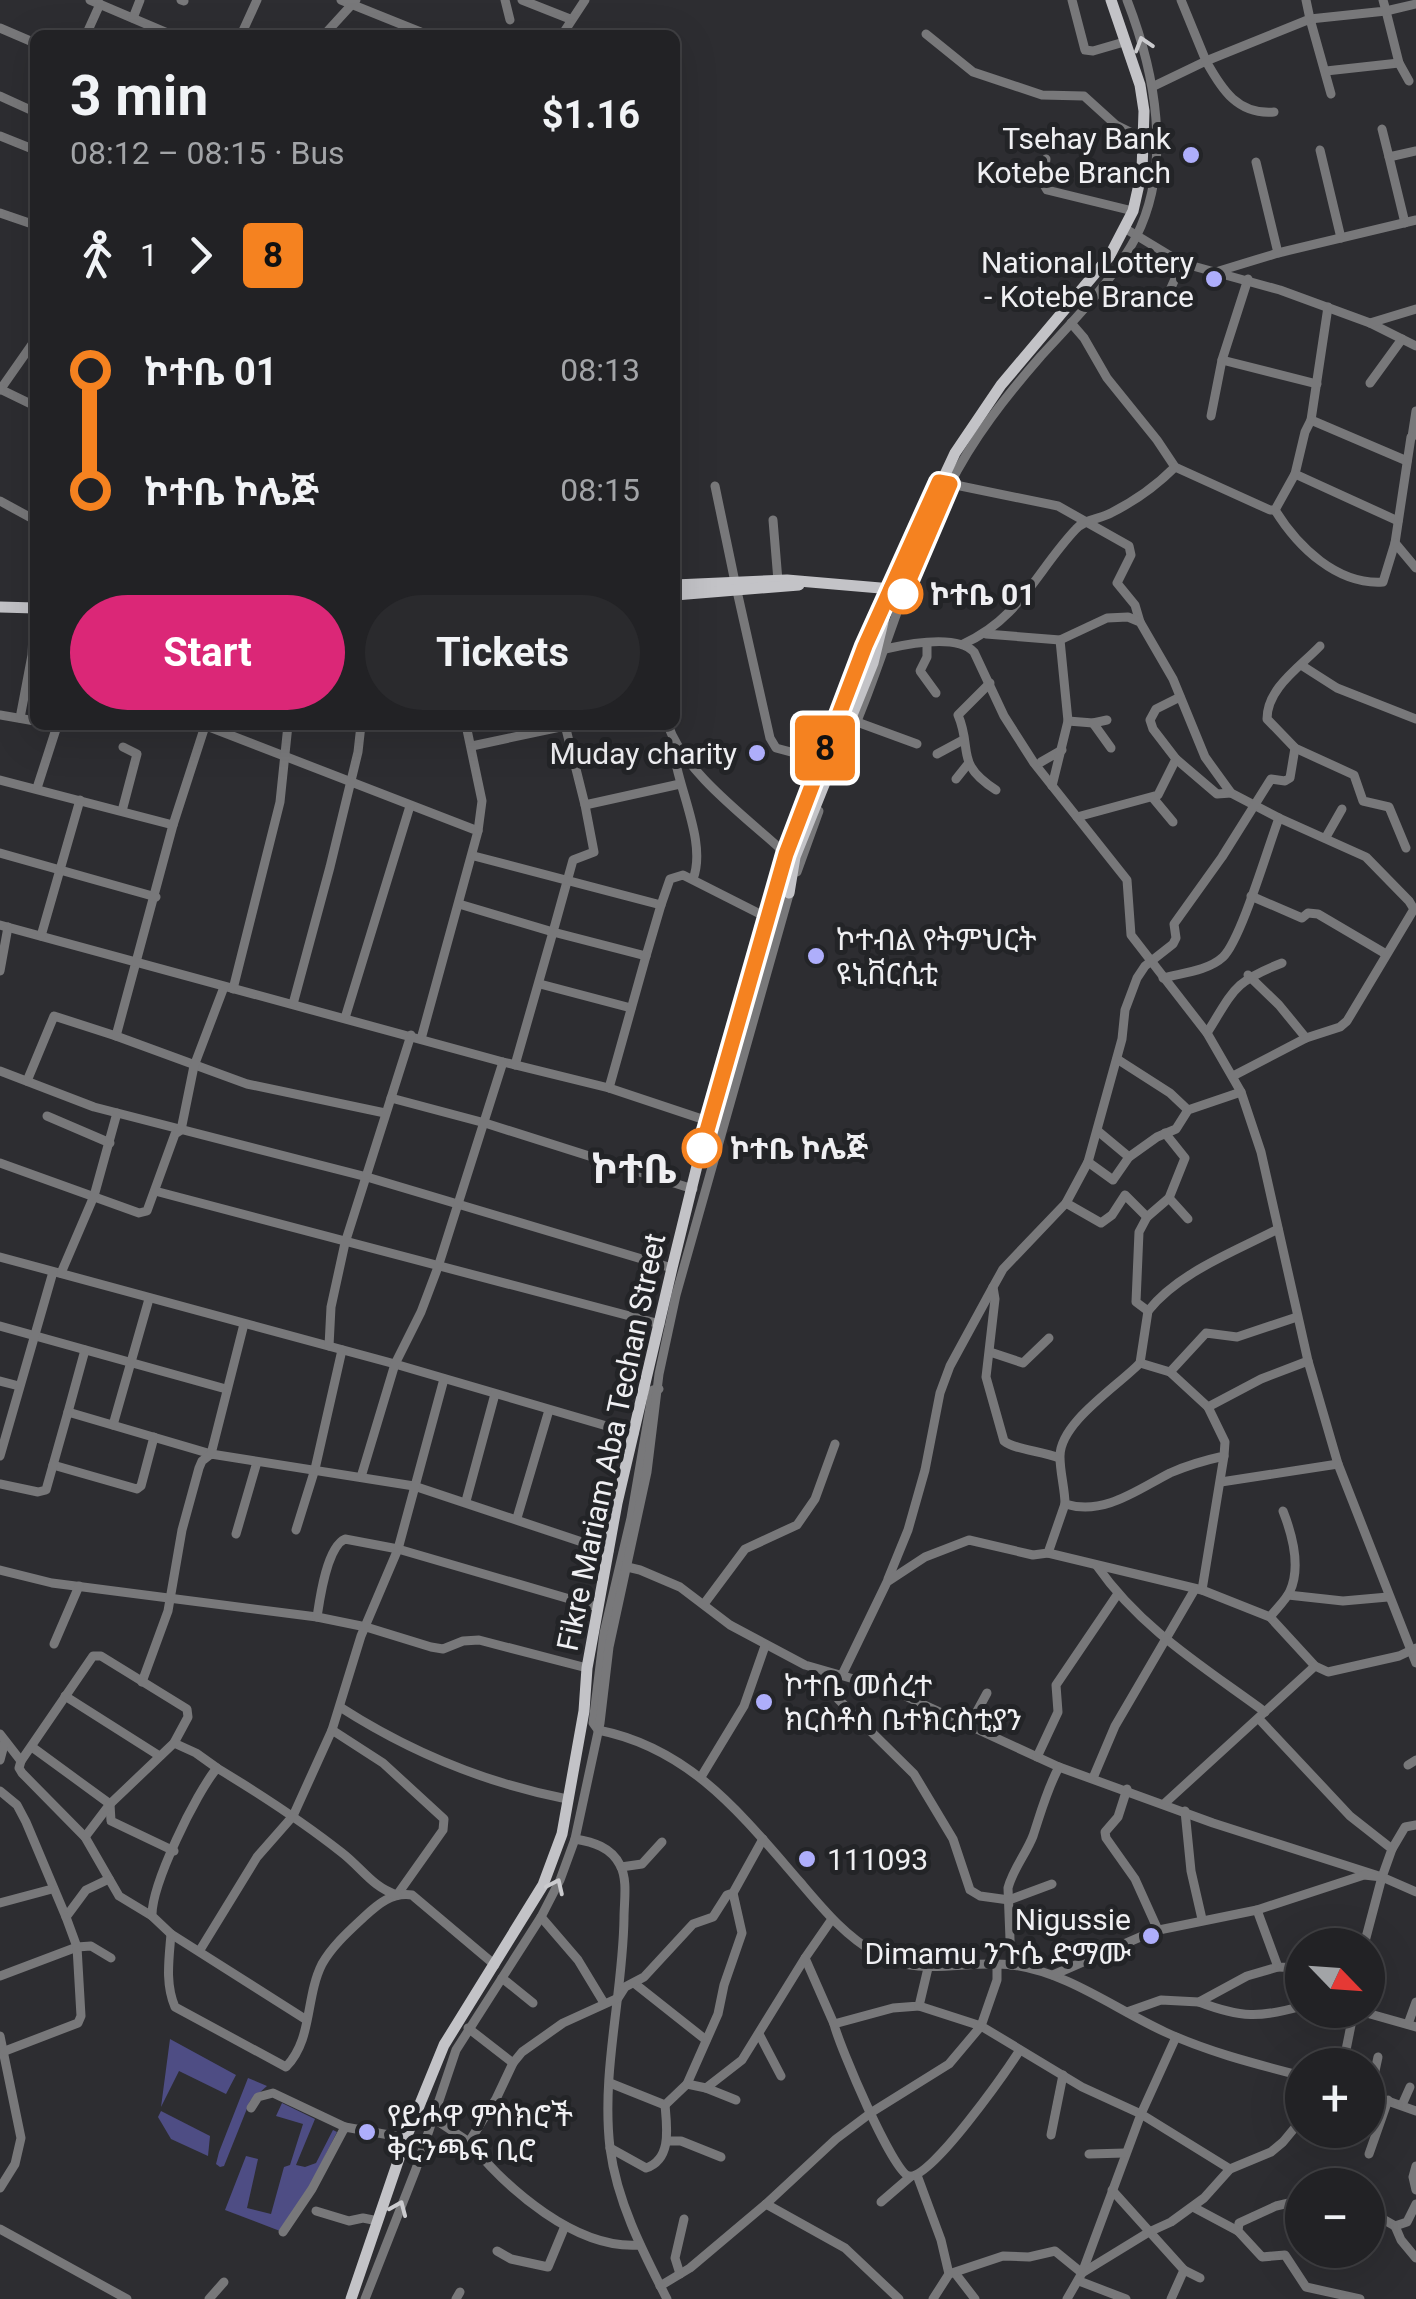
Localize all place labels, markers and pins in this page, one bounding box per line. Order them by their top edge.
place label: Tsehay Bank Kotebe Branch [976,121,1172,190]
marker: Tsehay Bank Kotebe Branch [1180,144,1202,166]
place label: National Lottery - Kotebe Brance [981,245,1194,314]
marker: National Lottery - Kotebe Brance [1203,268,1225,290]
marker: ኮተቤ 01 [884,575,922,613]
place label: ኮተቤ 01 [930,577,1035,612]
place label: Muday charity [550,736,737,771]
marker: Muday charity [746,742,768,764]
place label: ኮተብል የትምህርት ዩኒቨርሲቲ [836,922,1037,991]
marker: ኮተብል የትምህርት ዩኒቨርሲቲ [805,945,827,967]
marker: ኮተቤ ኮሌጅ [683,1129,721,1167]
place label: ኮተቤ ኮሌጅ [730,1131,868,1166]
place label: ኮተቤ መሰረተ ክርስቶስ ቤተክርስቲያን [784,1668,1022,1737]
marker: ኮተቤ መሰረተ ክርስቶስ ቤተክርስቲያን [753,1691,775,1713]
place label: 111093 [827,1842,928,1877]
marker: 111093 [796,1848,818,1870]
place label: Nigussie Dimamu ንጉሴ ድማሙ [864,1902,1131,1971]
marker: Nigussie Dimamu ንጉሴ ድማሙ [1140,1925,1162,1947]
place label: የይሖዋ ምስክሮች ቅርንጫፍ ቢሮ [387,2098,573,2167]
marker: የይሖዋ ምስክሮች ቅርንጫፍ ቢሮ [356,2121,378,2143]

